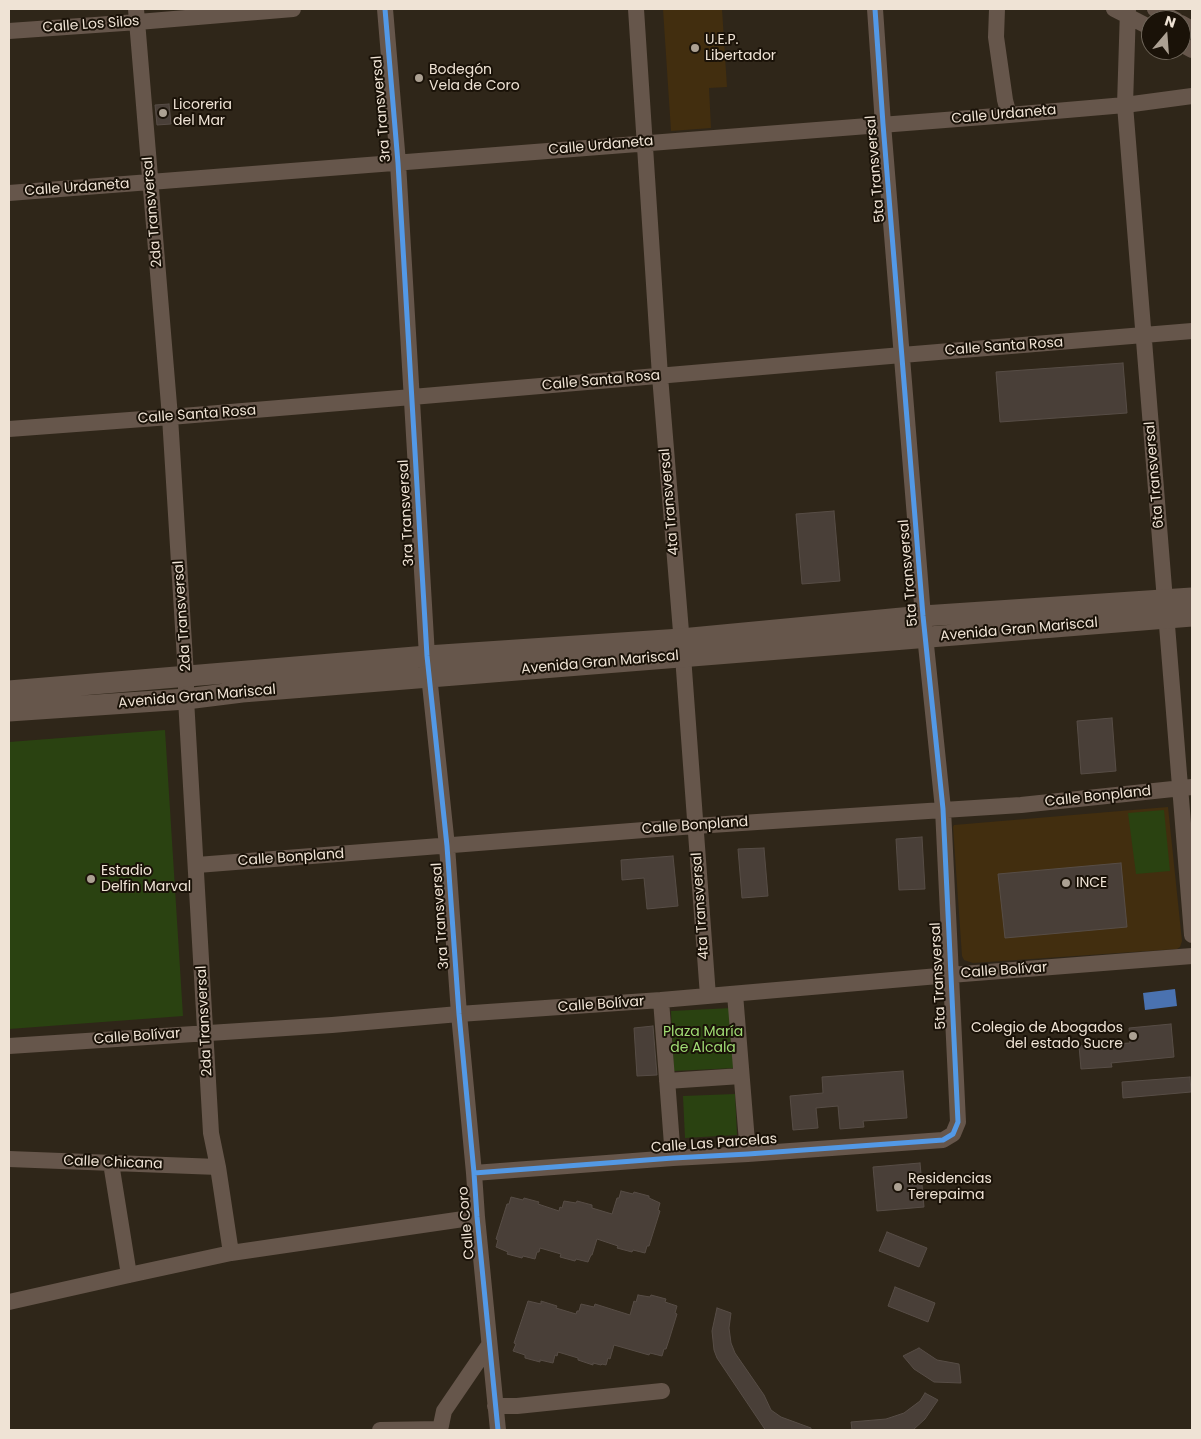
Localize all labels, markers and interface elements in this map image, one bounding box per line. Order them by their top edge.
north arrow [1141,10,1191,60]
text: N [1162,11,1178,33]
street label: Calle Los Silos [42,13,140,37]
place label: U.E.P. Libertador [705,32,776,64]
marker: U.E.P. Libertador [689,42,701,54]
street label: 3ra Transversal [369,55,395,163]
place label: Bodegón Vela de Coro [429,62,520,94]
marker: Bodegón Vela de Coro [413,72,425,84]
place label: Licoreria del Mar [173,97,232,130]
street label: Calle Urdaneta [951,102,1057,128]
marker: Licoreria del Mar [157,107,169,119]
street label: 5ta Transversal [863,115,889,223]
street label: Calle Urdaneta [548,133,654,159]
street label: 2da Transversal [140,156,166,268]
street label: Calle Urdaneta [24,176,130,200]
street label: Calle Santa Rosa [944,334,1064,360]
street label: Calle Santa Rosa [541,367,661,395]
street label: Calle Santa Rosa [137,402,257,428]
street label: 6ta Transversal [1142,421,1168,529]
street label: 4ta Transversal [657,448,683,556]
street label: 3ra Transversal [396,459,418,567]
street label: 5ta Transversal [896,519,922,627]
street label: 2da Transversal [171,560,195,672]
street label: Avenida Gran Mariscal [939,615,1099,645]
street label: Avenida Gran Mariscal [520,648,680,678]
street label: Avenida Gran Mariscal [117,682,277,712]
street label: Calle Bonpland [1044,783,1152,811]
street label: Calle Bonpland [641,814,749,838]
street label: Calle Bonpland [237,846,345,870]
street label: 4ta Transversal [689,852,713,960]
street label: 3ra Transversal [429,862,453,970]
place label: Estadio Delfin Marval [101,863,191,896]
marker: Estadio Delfin Marval [85,873,97,885]
place label: INCE [1076,875,1107,891]
marker: INCE [1060,877,1072,889]
street label: 5ta Transversal [928,922,950,1030]
street label: Calle Bolívar [960,960,1048,982]
street label: 2da Transversal [194,965,216,1077]
street label: Calle Bolívar [557,994,645,1016]
place label: Colegio de Abogados del estado Sucre [971,1020,1123,1052]
park label: Plaza María de Alcala [663,1024,743,1056]
street label: Calle Bolívar [93,1026,181,1048]
marker: Colegio de Abogados del estado Sucre [1127,1030,1139,1042]
street label: Calle Las Parcelas [650,1131,778,1157]
street label: Calle Chicana [63,1153,163,1173]
place label: Residencias Terepaima [908,1171,992,1204]
marker: Residencias Terepaima [892,1181,904,1193]
street label: Calle Coro [455,1186,479,1260]

